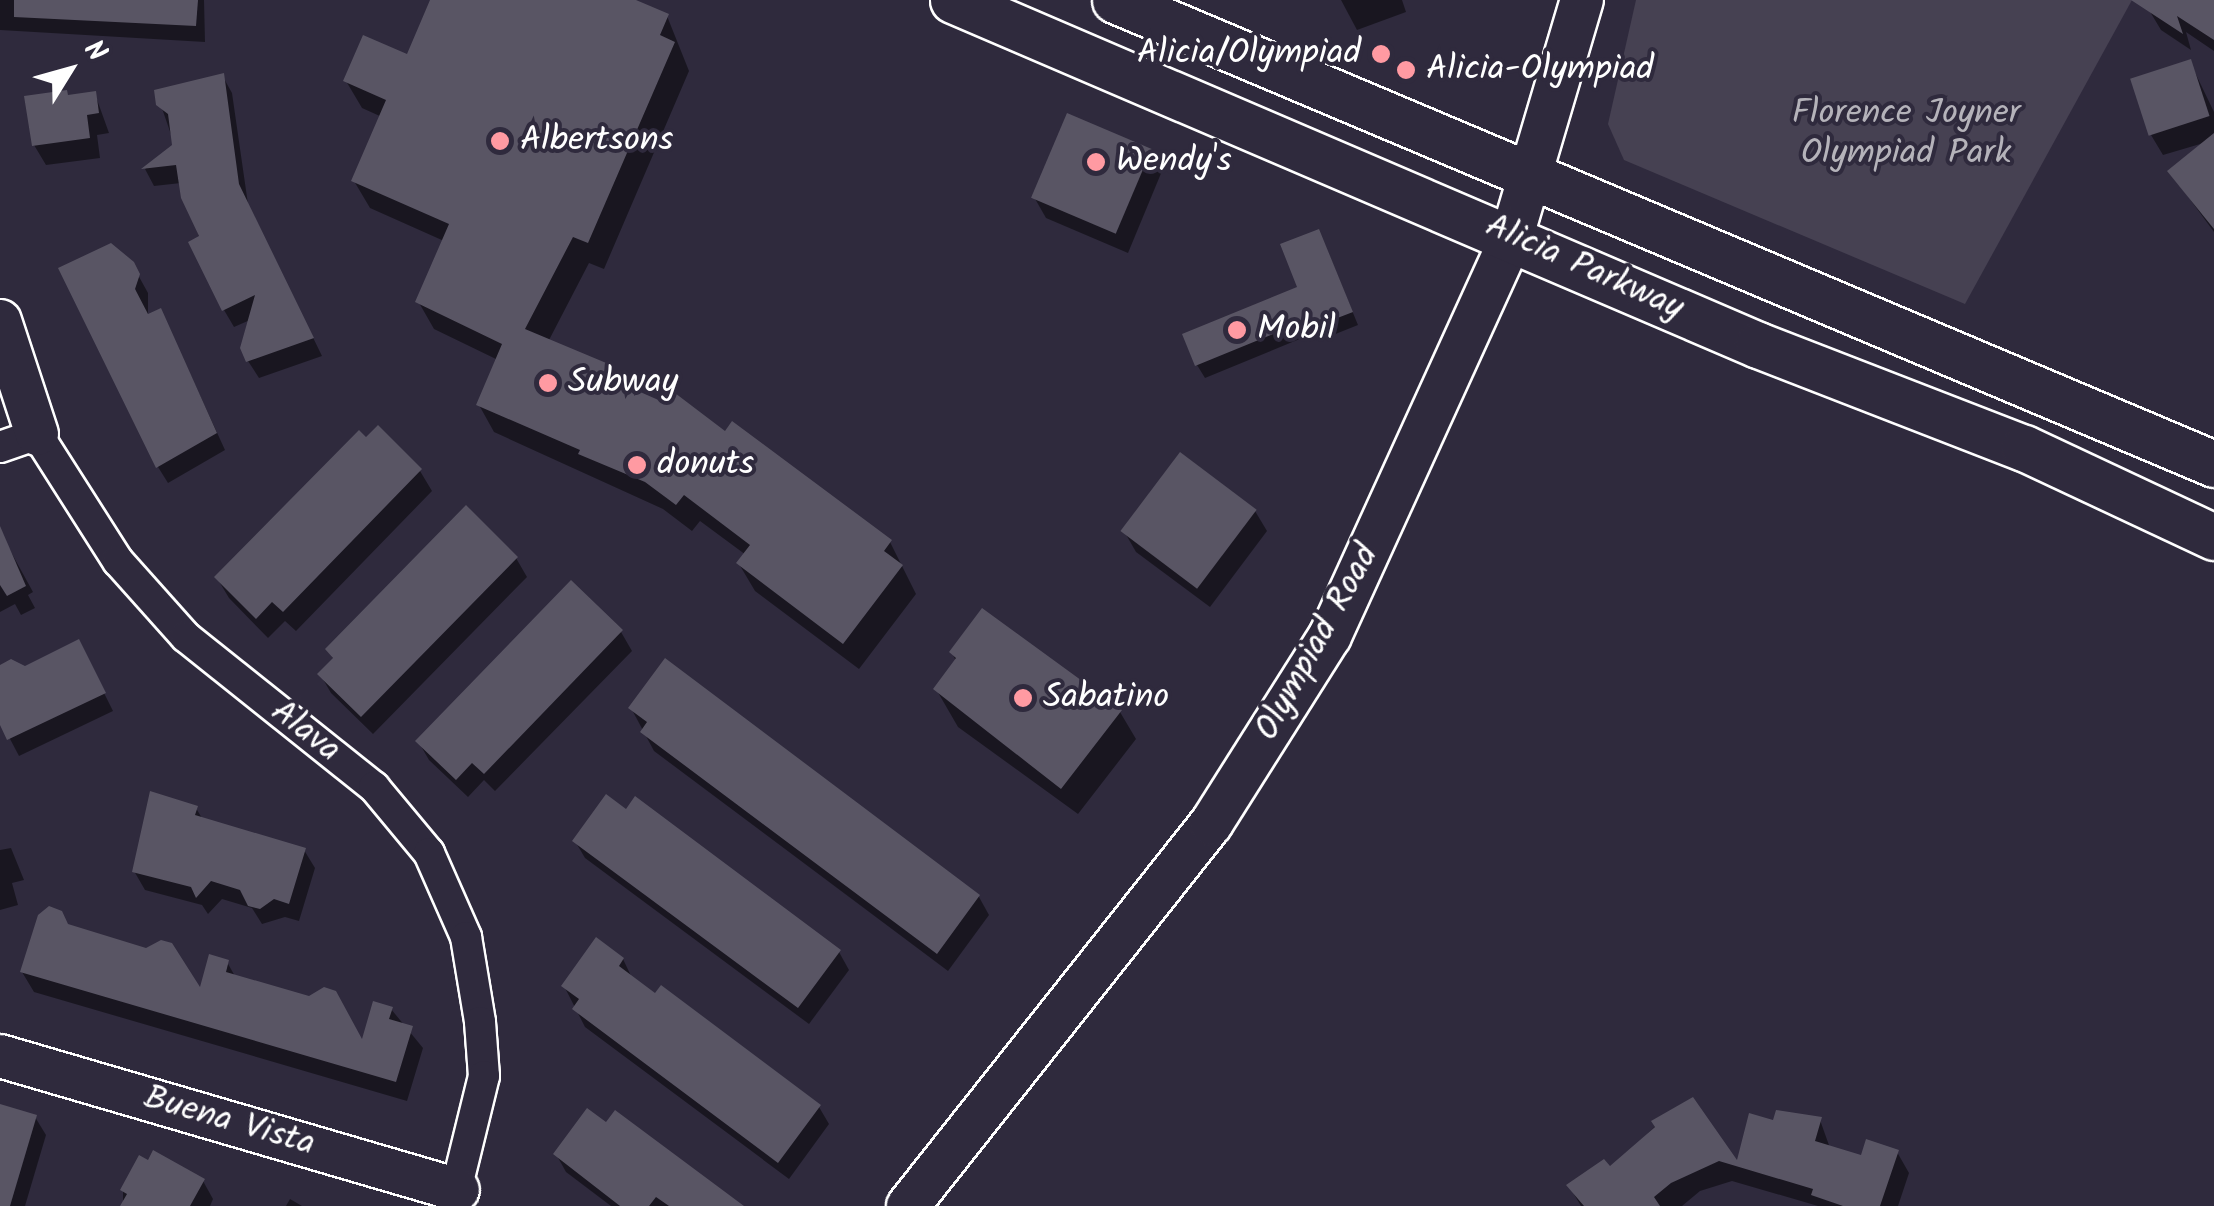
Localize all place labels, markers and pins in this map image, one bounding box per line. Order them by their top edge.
place label: Alicia/Olympiad [1137,33,1361,75]
marker: Alicia/Olympiad [1370,43,1392,65]
place label: Alicia-Olympiad [1426,49,1654,91]
marker: Alicia-Olympiad [1395,59,1417,81]
place label: Albertsons [520,120,673,162]
marker: Albertsons [489,130,511,152]
place label: Wendy's [1116,141,1232,183]
marker: Wendy's [1085,151,1107,173]
place label: Mobil [1257,309,1336,351]
marker: Mobil [1226,319,1248,341]
place label: Subway [568,362,678,404]
marker: Subway [537,372,559,394]
place label: donuts [657,444,754,486]
marker: donuts [626,454,648,476]
place label: Sabatino [1043,677,1169,719]
marker: Sabatino [1012,687,1034,709]

